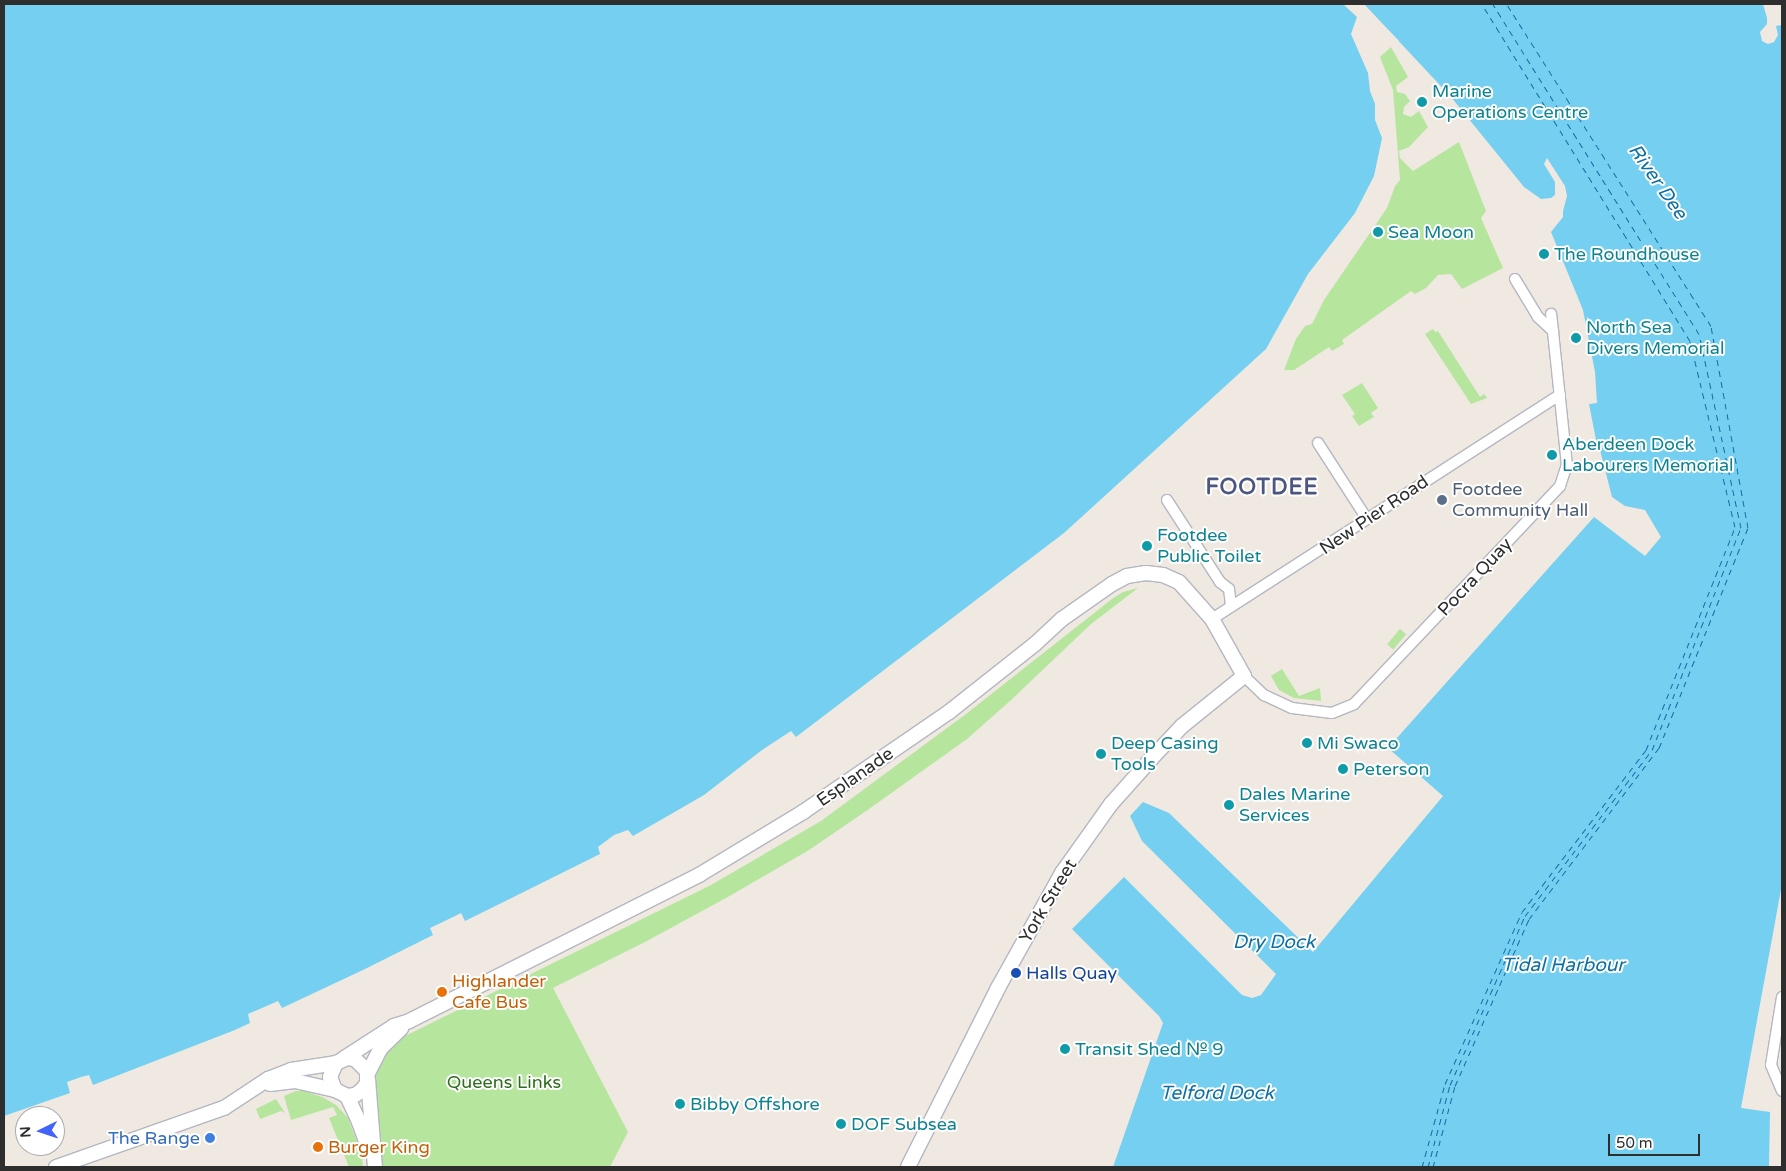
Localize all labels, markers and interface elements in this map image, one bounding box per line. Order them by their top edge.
place label: Marine Operations Centre [1432,81,1588,124]
marker: Marine Operations Centre [1416,96,1428,108]
water label: River Dee [1623,140,1691,224]
place label: Sea Moon [1388,221,1474,243]
marker: Sea Moon [1372,226,1384,238]
place label: The Roundhouse [1554,243,1699,265]
marker: The Roundhouse [1538,248,1550,260]
place label: North Sea Divers Memorial [1586,317,1724,359]
marker: North Sea Divers Memorial [1570,332,1582,344]
place label: Aberdeen Dock Labourers Memorial [1562,434,1734,476]
marker: Aberdeen Dock Labourers Memorial [1546,449,1558,461]
street label: New Pier Road [1315,471,1433,559]
district label: FOOTDEE [1205,475,1319,501]
place label: Footdee Community Hall [1452,479,1588,522]
marker: Footdee Community Hall [1436,494,1448,506]
place label: Footdee Public Toilet [1157,525,1261,568]
street label: Pocra Quay [1433,533,1517,621]
marker: Footdee Public Toilet [1141,540,1153,552]
place label: Mi Swaco [1317,732,1399,754]
place label: Deep Casing Tools [1111,733,1219,776]
marker: Mi Swaco [1301,737,1313,749]
street label: Esplanade [813,743,897,811]
marker: Deep Casing Tools [1095,748,1107,760]
place label: Peterson [1353,758,1429,780]
marker: Peterson [1337,763,1349,775]
place label: Dales Marine Services [1239,784,1350,826]
marker: Dales Marine Services [1223,799,1235,811]
street label: York Street [1015,855,1081,947]
water label: Dry Dock [1233,932,1315,954]
water label: Tidal Harbour [1501,955,1625,977]
place label: Halls Quay [1026,962,1117,984]
marker: Halls Quay [1010,967,1022,979]
place label: Highlander Cafe Bus [452,971,546,1014]
marker: Highlander Cafe Bus [436,986,448,998]
place label: Transit Shed № 9 [1075,1038,1224,1060]
marker: Transit Shed № 9 [1059,1043,1071,1055]
park label: Queens Links [447,1071,561,1093]
water label: Telford Dock [1160,1083,1274,1105]
place label: Bibby Offshore [690,1093,820,1115]
marker: Bibby Offshore [674,1098,686,1110]
north arrow [15,1106,65,1156]
place label: DOF Subsea [851,1113,957,1135]
marker: DOF Subsea [835,1118,847,1130]
scale bar [1611,1124,1704,1156]
text: N [17,1126,34,1138]
place label: The Range [108,1127,200,1149]
marker: The Range [204,1132,216,1144]
text: 50 m [1616,1134,1653,1152]
place label: Burger King [328,1136,430,1158]
marker: Burger King [312,1141,324,1153]

